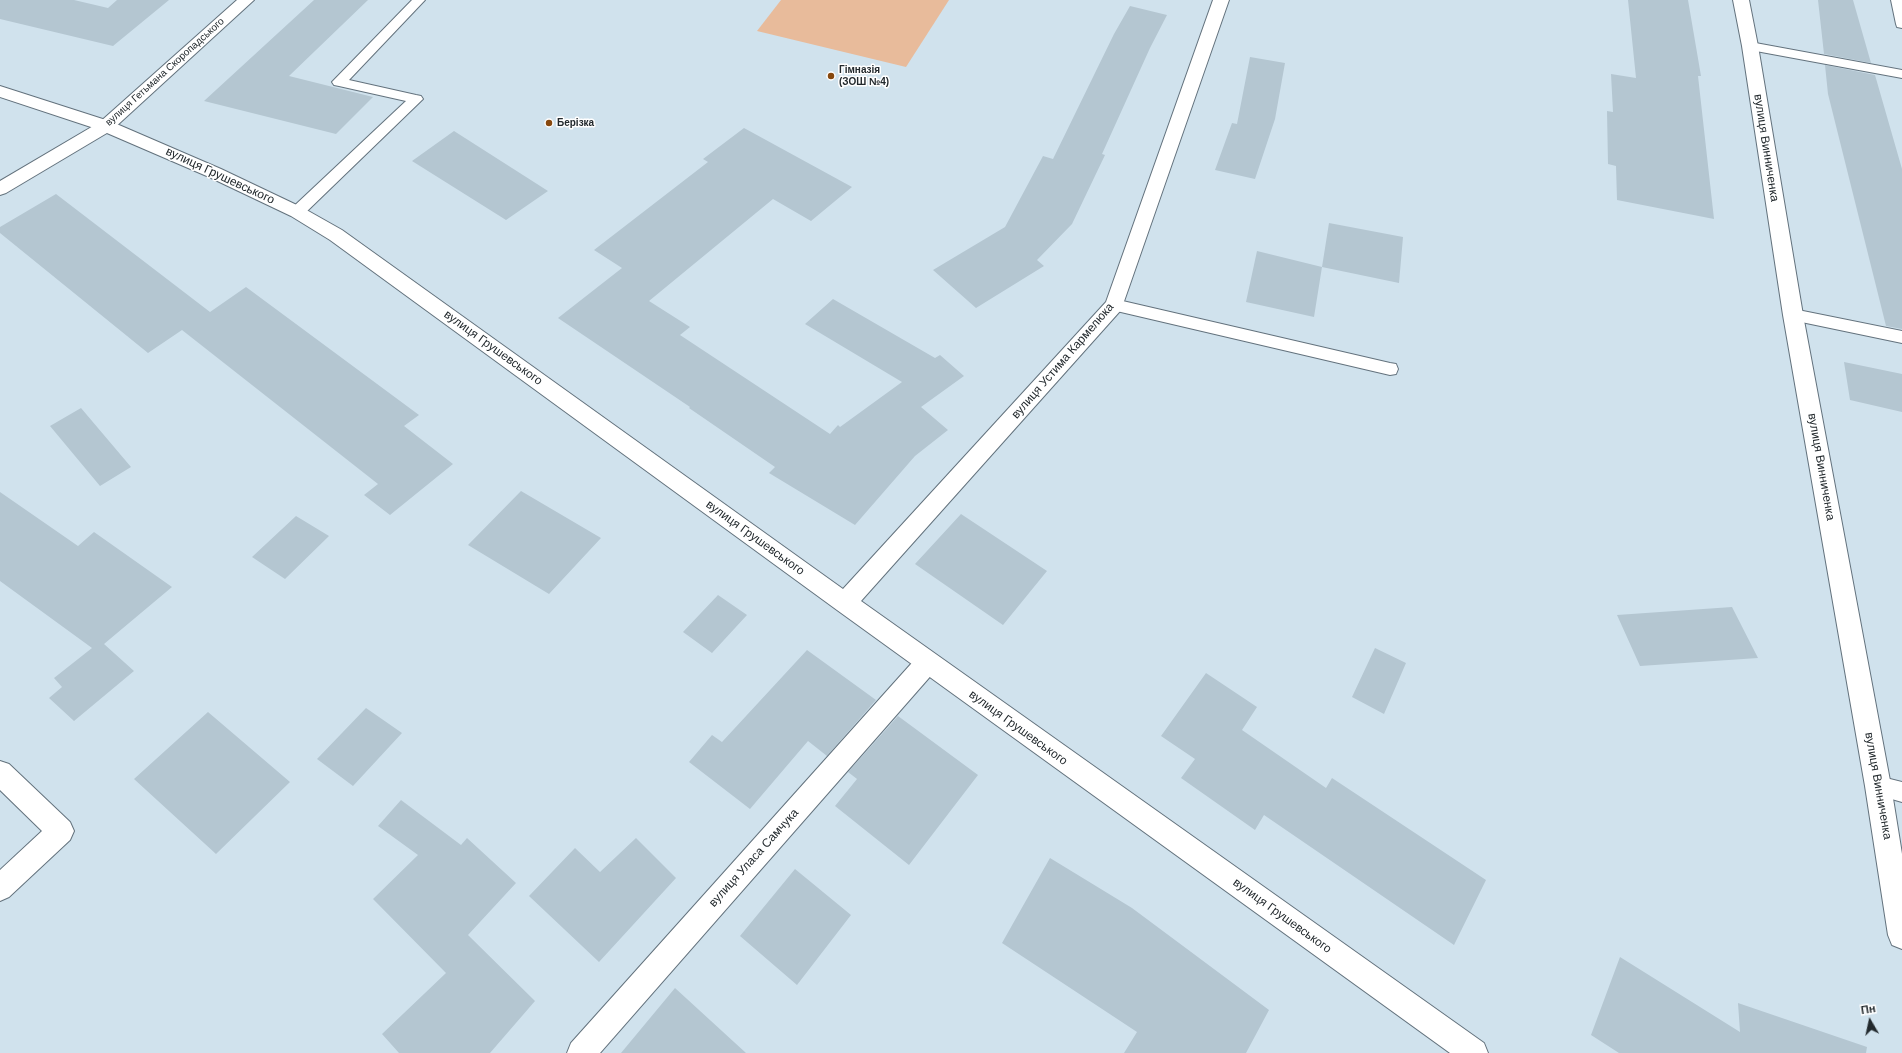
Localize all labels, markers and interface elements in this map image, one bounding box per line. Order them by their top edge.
street label: вулиця Гетьмана Скоропадського [103,15,227,129]
place label: Гімназія (ЗОШ №4) [839,64,889,88]
marker: Гімназія (ЗОШ №4) [826,71,836,81]
street label: вулиця Винниченка [1750,93,1782,203]
place label: Берізка [557,117,594,129]
marker: Берізка [544,118,554,128]
street label: вулиця Грушевського [163,144,277,208]
street label: вулиця Устима Кармелюка [1009,300,1117,422]
street label: вулиця Грушевського [441,307,545,389]
street label: вулиця Винниченка [1804,412,1838,522]
street label: вулиця Грушевського [703,497,807,579]
street label: вулиця Грушевського [966,687,1070,769]
street label: вулиця Винниченка [1861,731,1895,841]
street label: вулиця Уласа Самчука [706,806,802,910]
street label: вулиця Грушевського [1230,875,1334,957]
north arrow [1850,1001,1890,1041]
text: Пн [1860,1002,1876,1016]

